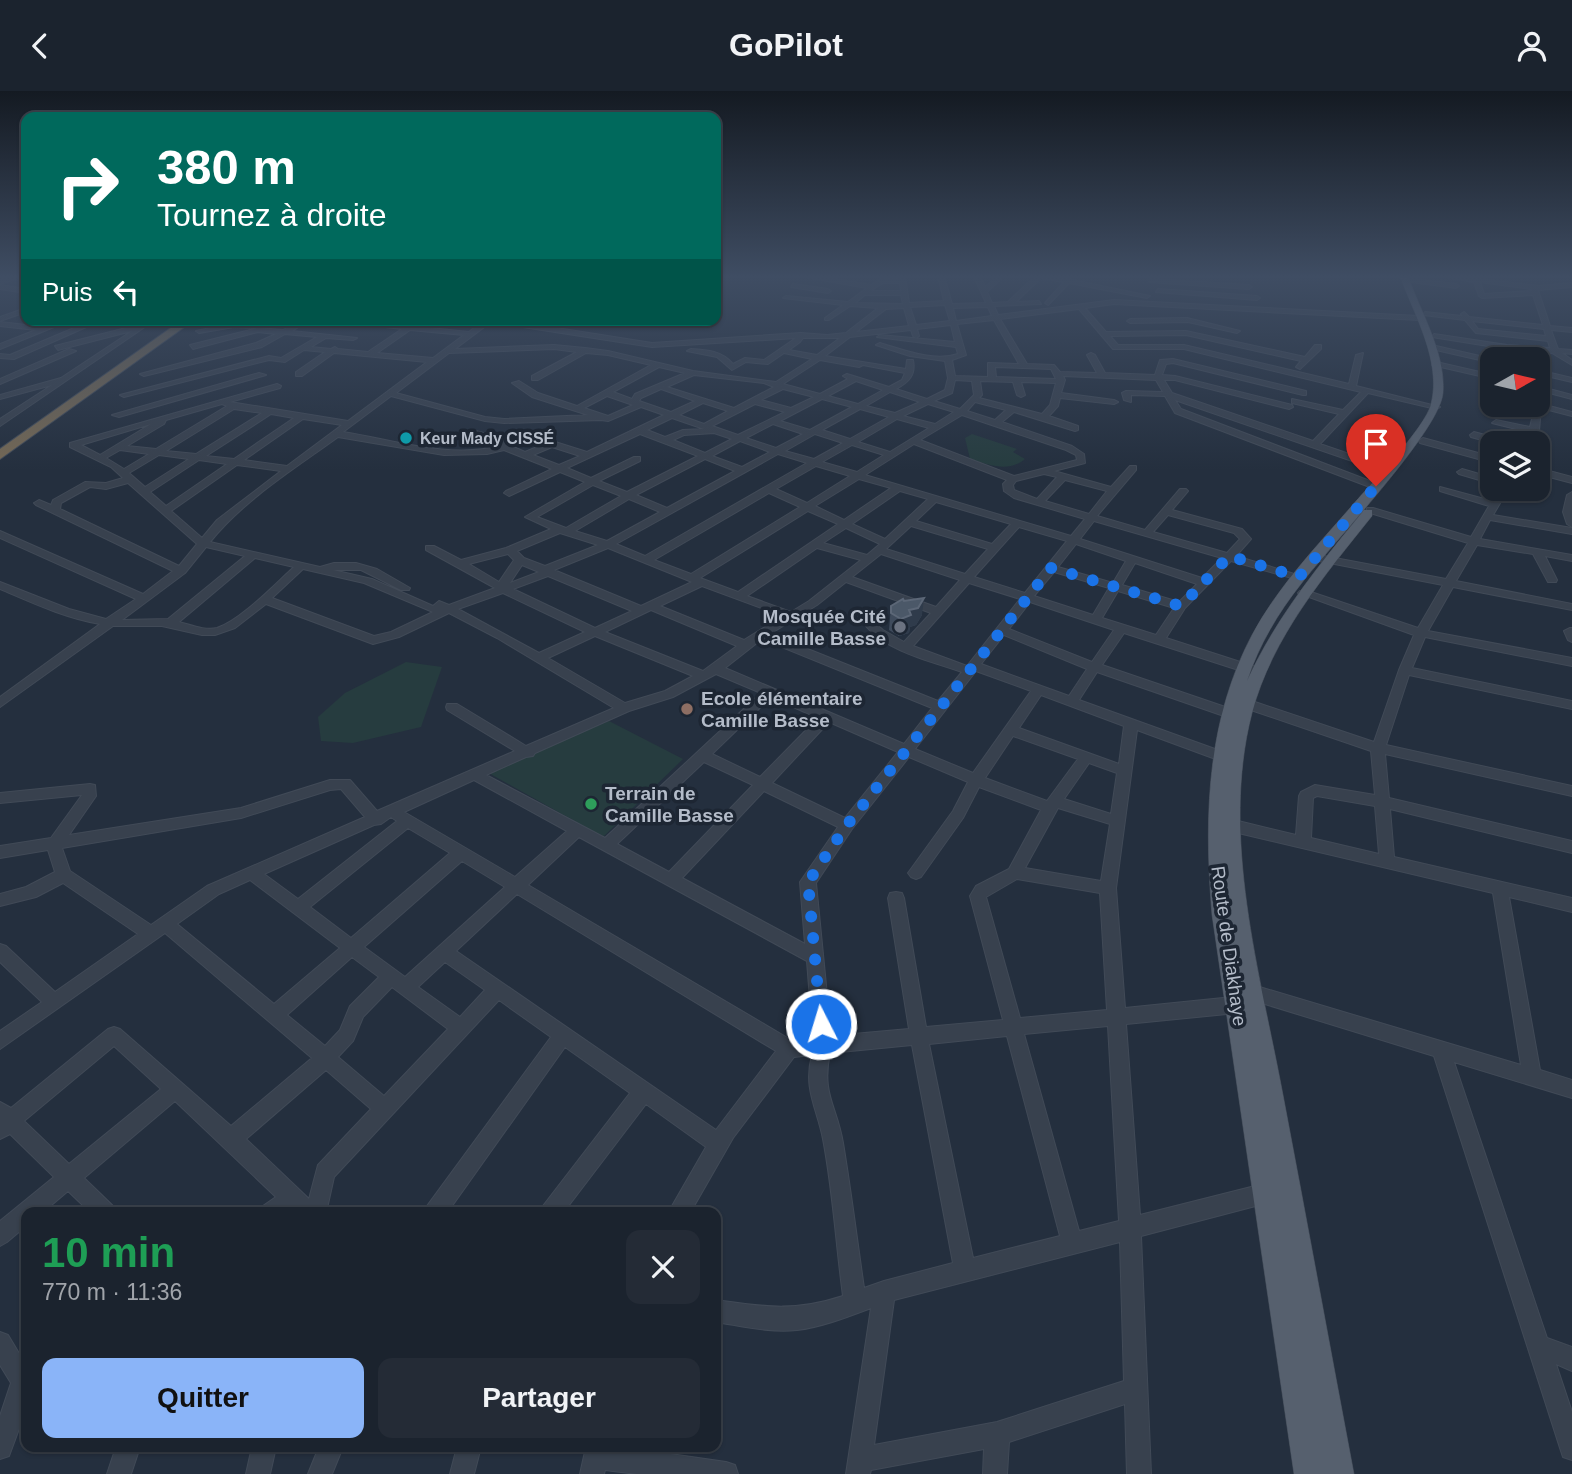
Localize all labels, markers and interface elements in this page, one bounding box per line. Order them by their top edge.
icon: back [21,27,59,65]
text: GoPilot [729,27,843,63]
icon: person [1513,27,1551,65]
icon: right [42,140,133,231]
text: 380 m [157,140,296,194]
text: Tournez à droite [157,197,386,233]
icon: left [107,273,145,311]
text: Puis [42,277,93,307]
north arrow [1480,347,1550,417]
map controls [1480,347,1550,501]
pin [1346,414,1406,486]
icon: arrive [1357,425,1395,463]
place label: Keur Mady CISSÉ [420,429,555,447]
marker: Keur Mady CISSÉ [398,430,414,446]
button: layers [1480,431,1550,501]
place label: Mosquée Cité Camille Basse [757,606,886,649]
marker: Mosquée Cité Camille Basse [892,619,908,635]
place label: Ecole élémentaire Camille Basse [701,688,863,731]
marker: Ecole élémentaire Camille Basse [679,701,695,717]
place label: Terrain de Camille Basse [605,783,734,826]
marker: Terrain de Camille Basse [583,796,599,812]
street label: Route de Diakhaye [1207,865,1251,1027]
position arrow [784,987,858,1061]
text: 10 min [42,1229,175,1276]
button: close [626,1230,700,1304]
text: 770 m · 11:36 [42,1279,182,1305]
button: Quitter [42,1358,364,1438]
button: Partager [378,1358,700,1438]

